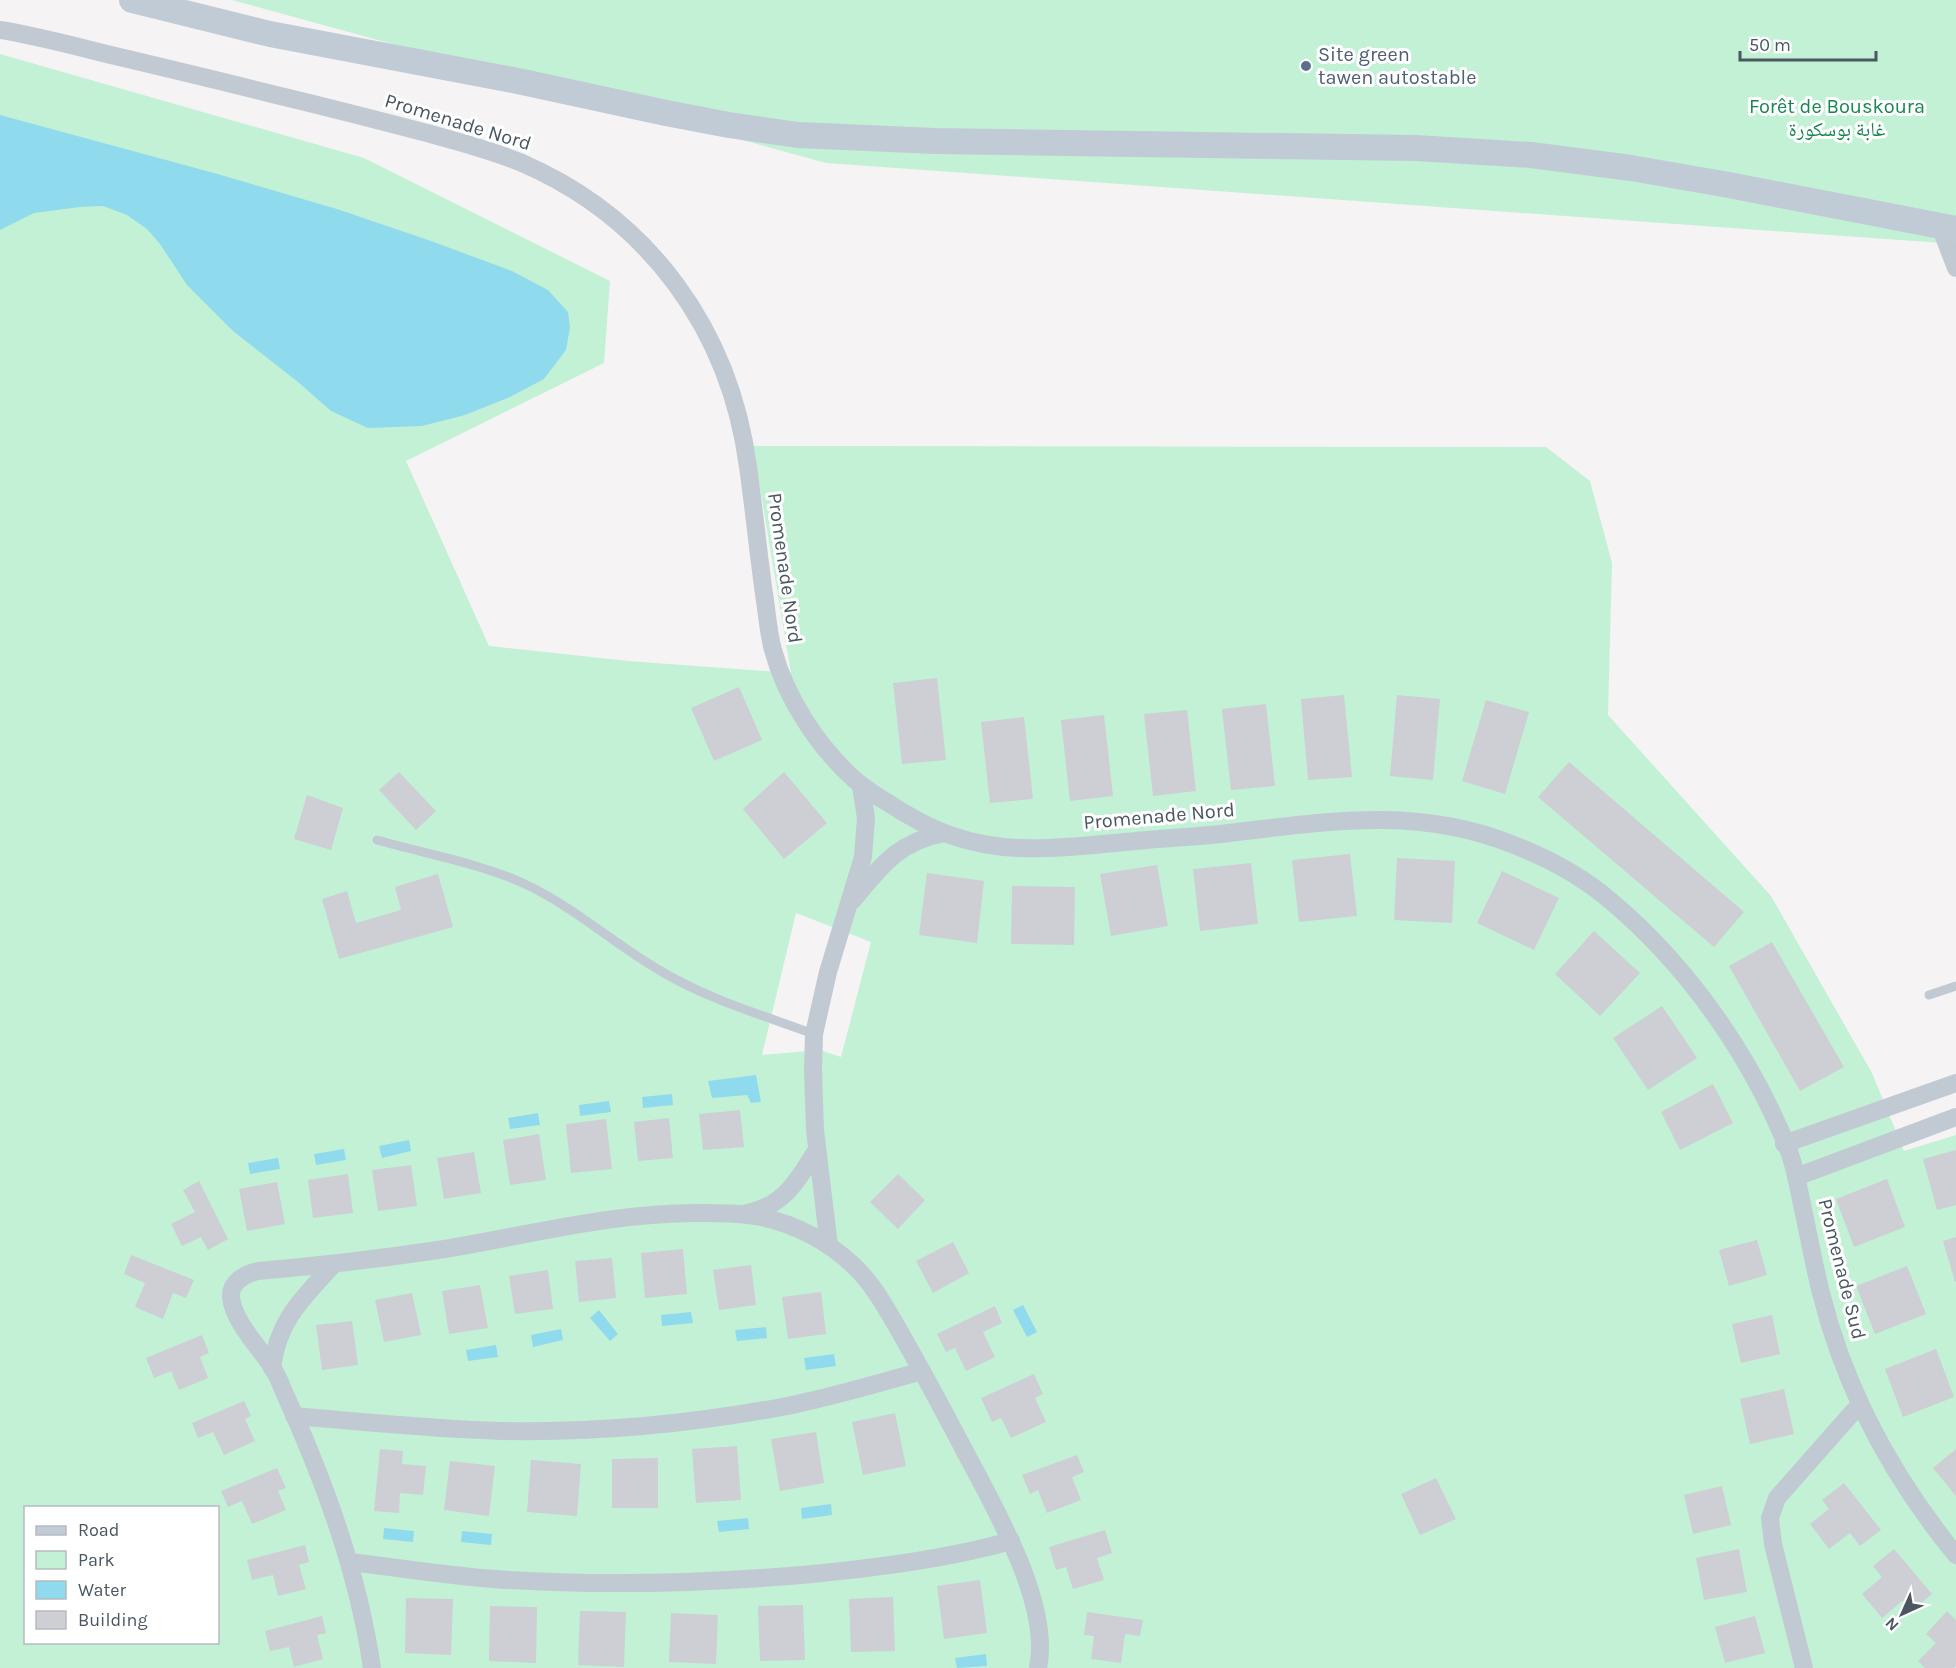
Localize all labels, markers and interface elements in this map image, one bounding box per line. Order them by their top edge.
scale bar [1740,24,1876,62]
text: 50 m [1749,34,1791,56]
place label: Site green tawen autostable [1318,43,1476,89]
marker: Site green tawen autostable [1299,59,1313,73]
street label: Promenade Nord [382,89,534,155]
park label: Forêt de Bouskoura غابة بوسكورة [1749,95,1925,141]
street label: Promenade Nord [763,491,807,645]
street label: Promenade Nord [1082,798,1236,834]
street label: Promenade Sud [1813,1196,1871,1342]
legend [24,1506,219,1644]
text: Road [78,1519,119,1541]
text: Park [78,1549,115,1571]
text: Water [78,1579,126,1601]
north arrow [1872,1584,1932,1644]
text: Building [78,1609,148,1631]
text: N [1881,1613,1903,1635]

